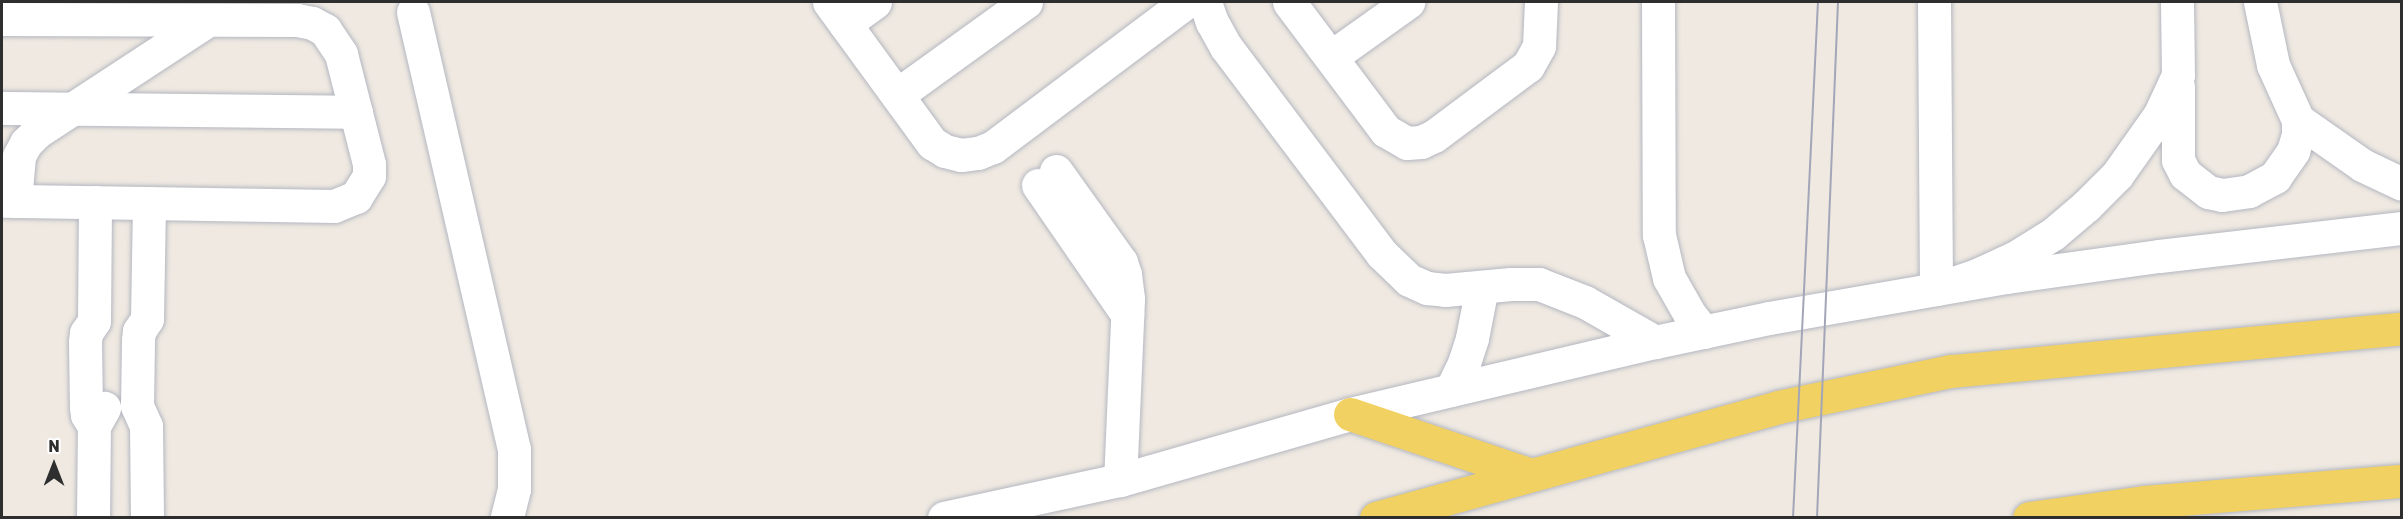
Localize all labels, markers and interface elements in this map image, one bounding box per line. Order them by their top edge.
north arrow [24,435,84,495]
text: N [48,437,60,456]

